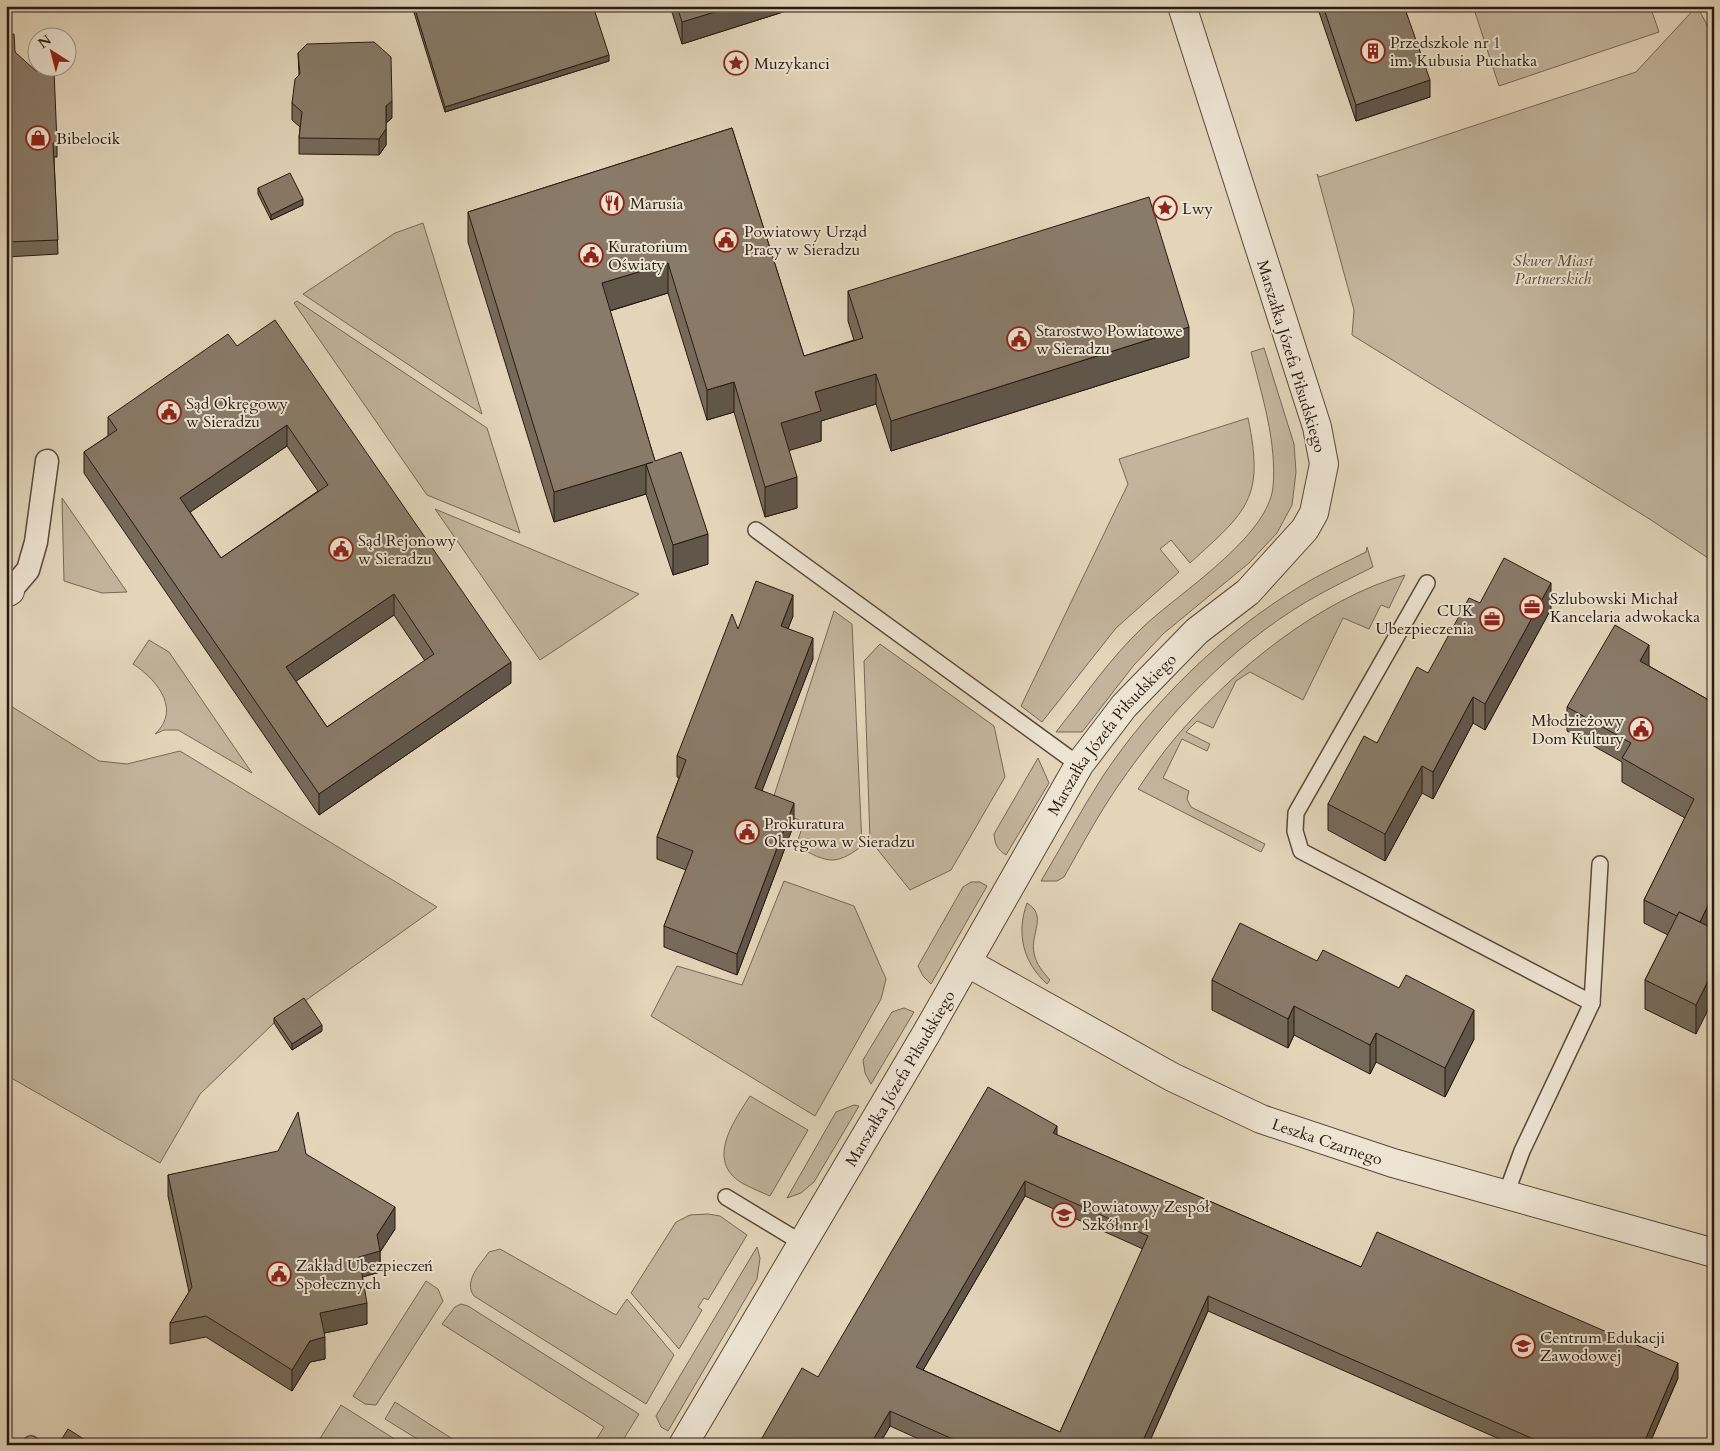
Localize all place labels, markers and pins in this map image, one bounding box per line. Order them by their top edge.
place label: Przedszkole nr 1 im. Kubusia Puchatka [1390,32,1537,72]
building icon: Przedszkole nr 1 im. Kubusia Puchatka [1360,38,1386,64]
place icon: Muzykanci [723,50,749,76]
place label: Muzykanci [754,53,830,75]
shop icon: Bibelocik [25,125,51,151]
place label: Bibelocik [56,128,121,150]
restaurant icon: Marusia [599,190,625,216]
place label: Marusia [630,193,683,215]
place icon: Lwy [1152,195,1178,221]
place label: Lwy [1182,198,1214,220]
place label: Powiatowy Urząd Pracy w Sieradzu [744,221,867,261]
public building icon: Powiatowy Urząd Pracy w Sieradzu [713,227,739,253]
place label: Kuratorium Oświaty [608,236,688,276]
public building icon: Kuratorium Oświaty [578,242,604,268]
place label: Starostwo Powiatowe w Sieradzu [1036,320,1183,360]
public building icon: Starostwo Powiatowe w Sieradzu [1006,326,1032,352]
place label: Sąd Okręgowy w Sieradzu [186,393,289,433]
public building icon: Sąd Okręgowy w Sieradzu [156,399,182,425]
place label: Sąd Rejonowy w Sieradzu [358,530,457,570]
public building icon: Sąd Rejonowy w Sieradzu [328,536,354,562]
place label: Szlubowski Michał Kancelaria adwokacka [1550,588,1700,628]
office icon: Szlubowski Michał Kancelaria adwokacka [1519,594,1545,620]
place label: CUK Ubezpieczenia [1375,600,1474,640]
office icon: CUK Ubezpieczenia [1479,606,1505,632]
place label: Młodzieżowy Dom Kultury [1531,710,1625,750]
public building icon: Młodzieżowy Dom Kultury [1628,716,1654,742]
place label: Prokuratura Okręgowa w Sieradzu [764,813,915,853]
public building icon: Prokuratura Okręgowa w Sieradzu [734,819,760,845]
place label: Powiatowy Zespół Szkół nr 1 [1082,1196,1210,1236]
school or university icon: Powiatowy Zespół Szkół nr 1 [1051,1202,1077,1228]
place label: Zakład Ubezpieczeń Społecznych [296,1255,434,1295]
public building icon: Zakład Ubezpieczeń Społecznych [266,1261,292,1287]
place label: Centrum Edukacji Zawodowej [1540,1327,1666,1367]
school or university icon: Centrum Edukacji Zawodowej [1510,1333,1536,1359]

